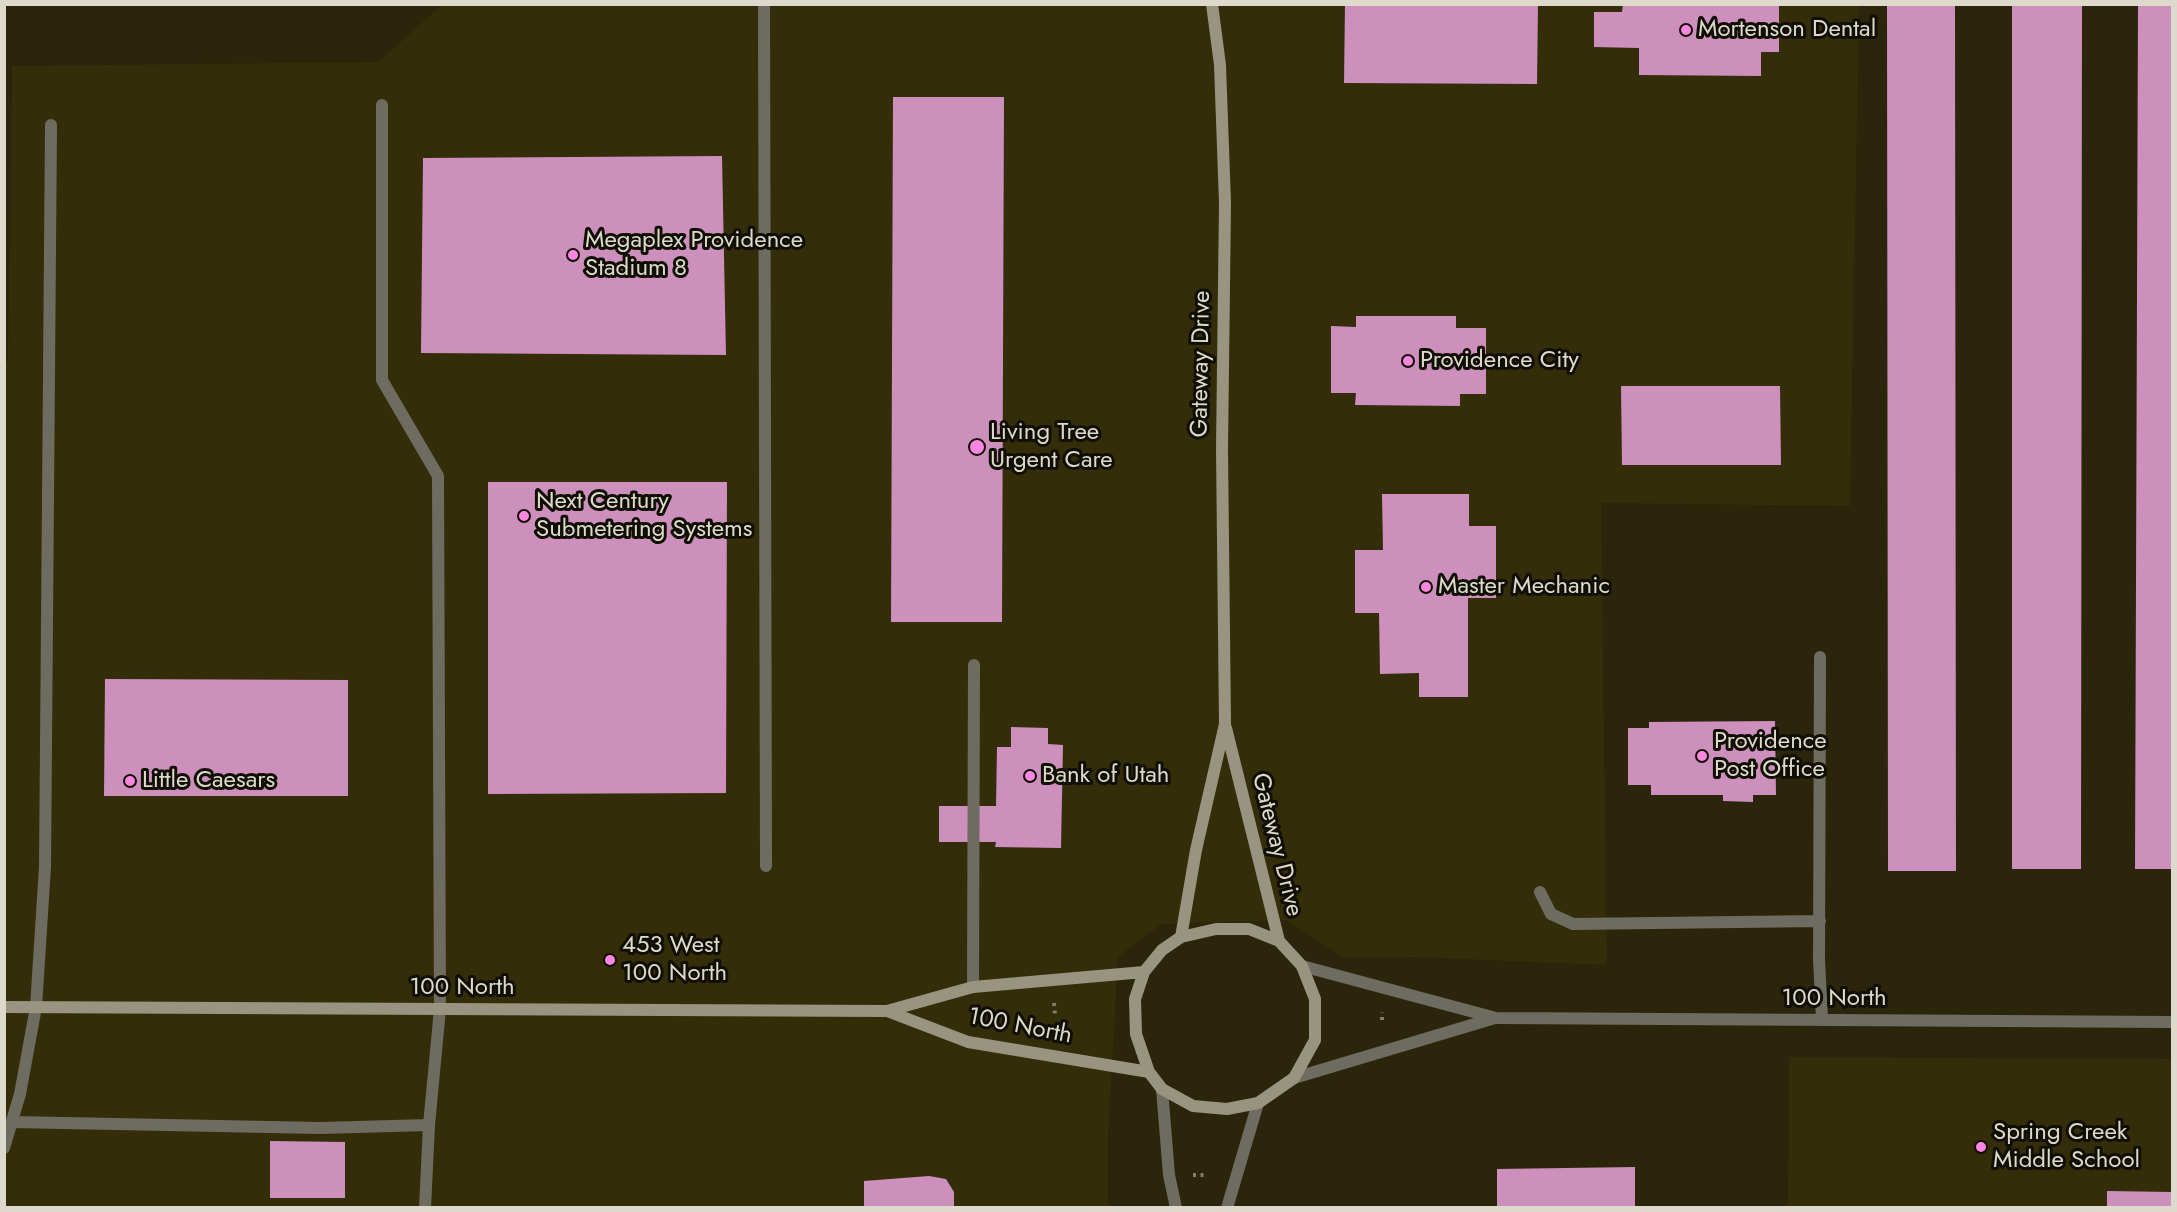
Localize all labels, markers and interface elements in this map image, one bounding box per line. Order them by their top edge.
place label: Mortenson Dental [1698,16,1876,44]
marker: Mortenson Dental [1679,23,1693,37]
place label: Megaplex Providence Stadium 8 [585,227,803,283]
marker: Megaplex Providence Stadium 8 [566,248,580,262]
street label: Gateway Drive [1186,290,1218,438]
place label: Providence City [1420,347,1579,375]
marker: Providence City [1401,354,1415,368]
place label: Living Tree Urgent Care [990,419,1113,475]
marker: Living Tree Urgent Care [968,438,986,456]
place label: Next Century Submetering Systems [536,488,752,544]
marker: Next Century Submetering Systems [517,509,531,523]
place label: Master Mechanic [1438,573,1610,601]
marker: Master Mechanic [1419,580,1433,594]
place label: Providence Post Office [1714,728,1827,784]
marker: Providence Post Office [1695,749,1709,763]
place label: Bank of Utah [1042,762,1169,790]
place label: Little Caesars [142,767,275,795]
marker: Bank of Utah [1023,769,1037,783]
street label: Gateway Drive [1244,770,1308,920]
marker: Little Caesars [123,774,137,788]
place label: 453 West 100 North [622,932,727,988]
marker: 453 West 100 North [603,953,617,967]
street label: 100 North [409,974,515,1002]
street label: 100 North [1781,985,1887,1013]
street label: 100 North [966,1003,1074,1051]
place label: Spring Creek Middle School [1993,1119,2140,1175]
marker: Spring Creek Middle School [1974,1140,1988,1154]

